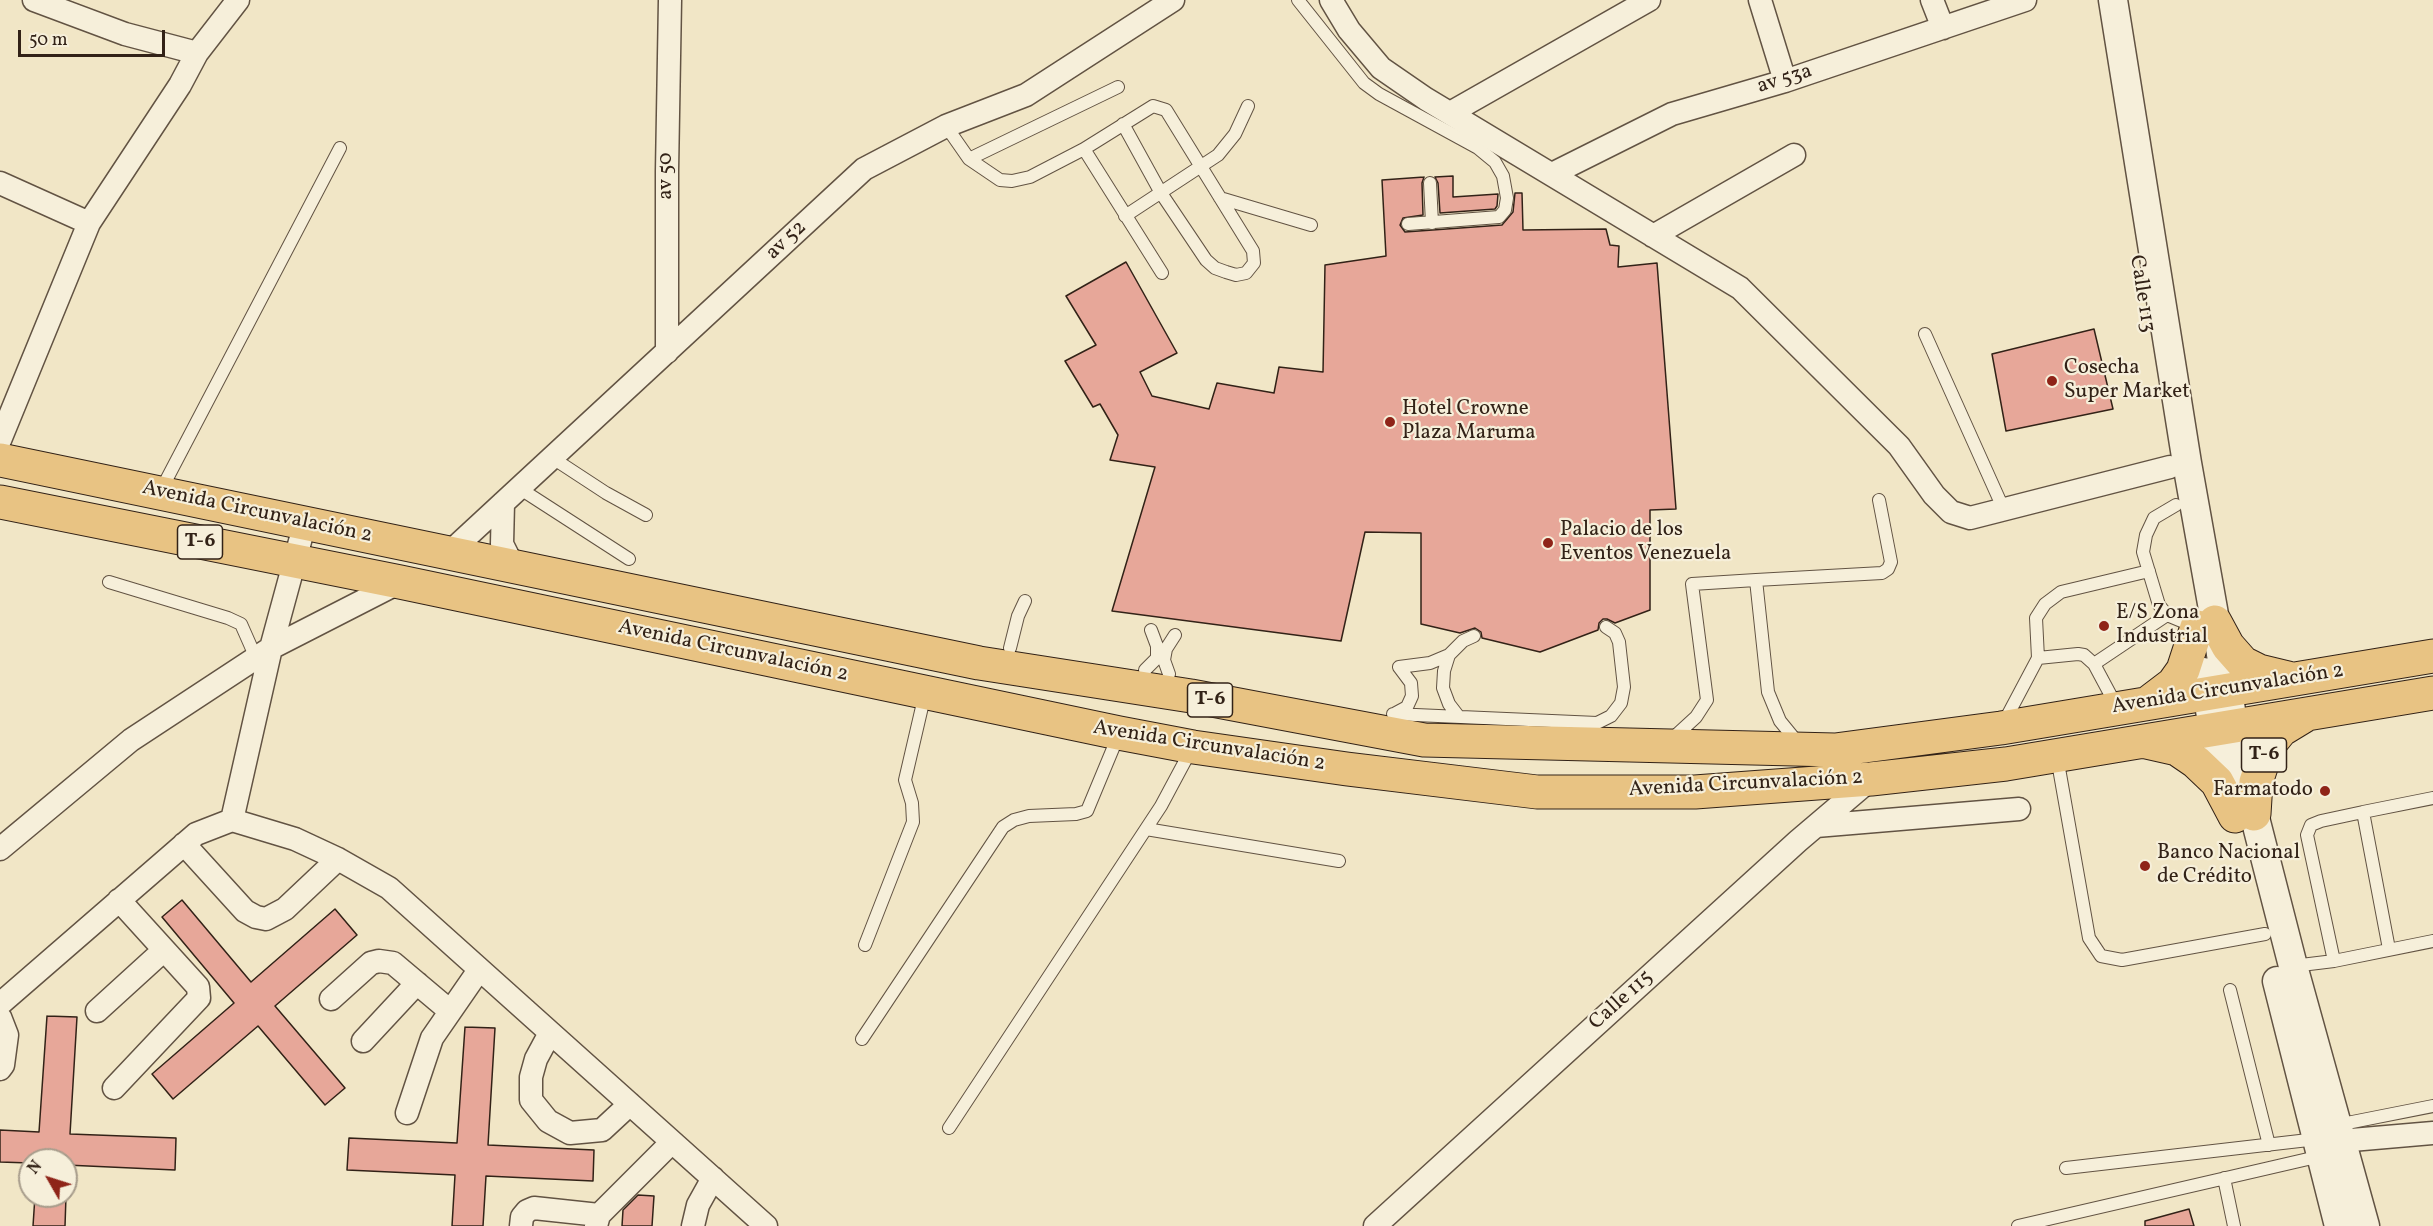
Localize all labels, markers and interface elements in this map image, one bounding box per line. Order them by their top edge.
scale bar [21,18,168,56]
text: 50 m [29,28,68,53]
street label: av 53a [1754,60,1816,100]
street label: av 50 [654,152,680,200]
street label: av 52 [761,216,813,266]
street label: Calle 113 [2122,254,2160,334]
place label: Cosecha Super Market [2064,356,2190,406]
marker: Cosecha Super Market [2045,374,2059,388]
place label: Hotel Crowne Plaza Maruma [1402,397,1536,447]
marker: Hotel Crowne Plaza Maruma [1383,415,1397,429]
street label: Avenida Circunvalación 2 [140,476,374,550]
place label: Palacio de los Eventos Venezuela [1560,518,1731,568]
road number: T-6 [178,525,222,559]
marker: Palacio de los Eventos Venezuela [1541,536,1555,550]
place label: E/S Zona Industrial [2116,601,2208,651]
street label: Avenida Circunvalación 2 [616,615,850,689]
marker: E/S Zona Industrial [2097,619,2111,633]
street label: Avenida Circunvalación 2 [2110,659,2346,721]
road number: T-6 [1188,683,1232,717]
street label: Avenida Circunvalación 2 [1091,716,1327,778]
road number: T-6 [2242,738,2286,772]
street label: Avenida Circunvalación 2 [1628,766,1864,804]
place label: Farmatodo [2213,778,2313,804]
marker: Farmatodo [2318,784,2332,798]
place label: Banco Nacional de Crédito [2157,841,2300,891]
marker: Banco Nacional de Crédito [2138,859,2152,873]
street label: Calle 115 [1585,966,1659,1036]
north arrow [18,1148,78,1208]
text: N [23,1156,48,1179]

